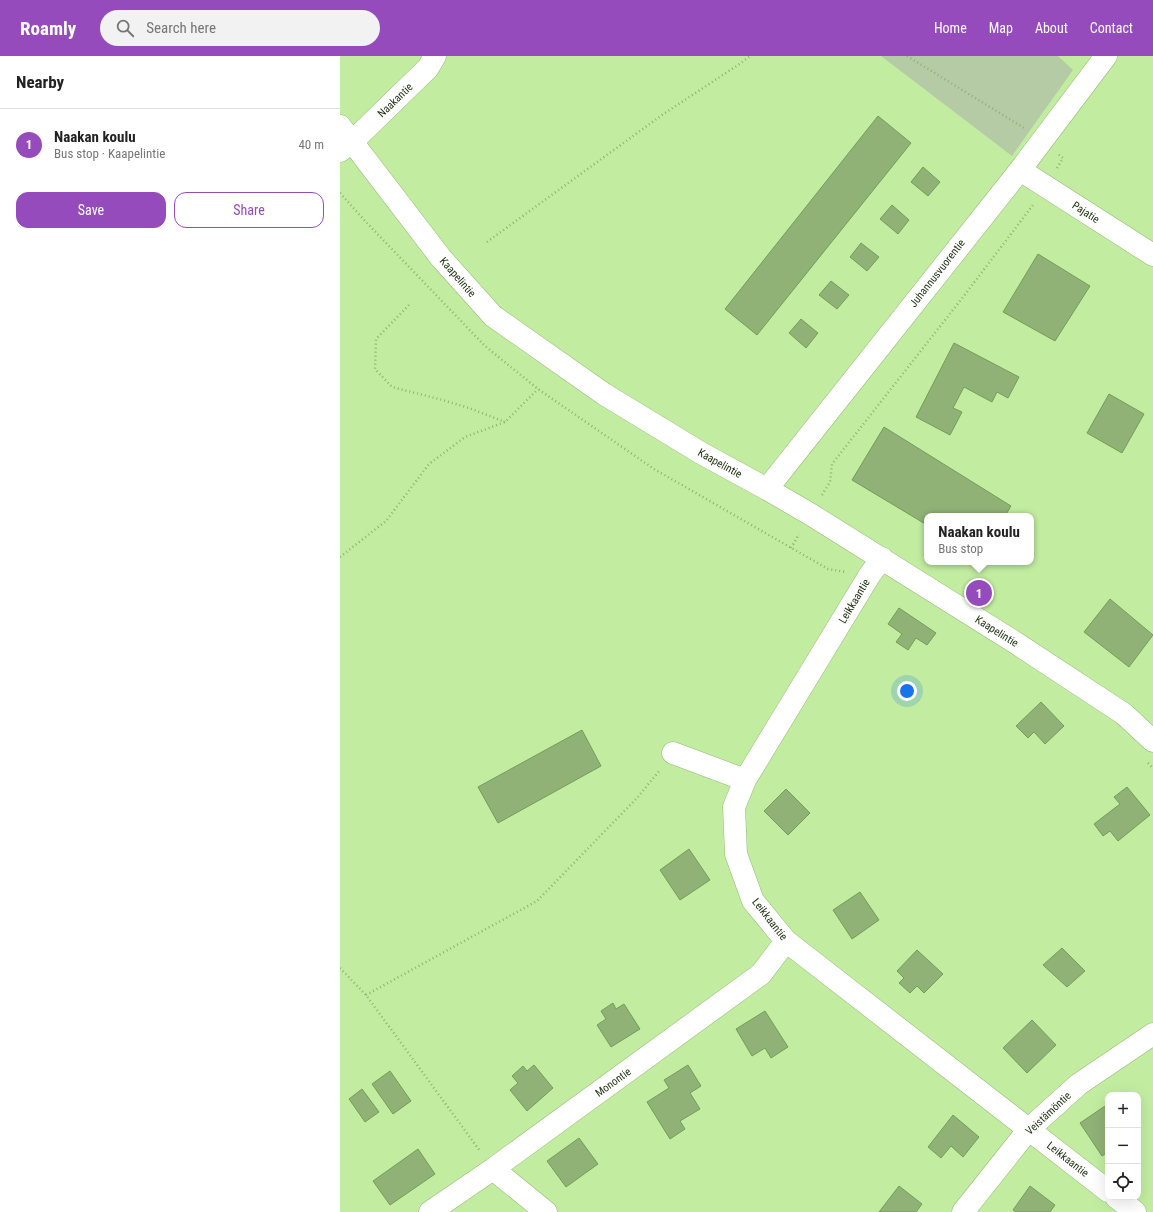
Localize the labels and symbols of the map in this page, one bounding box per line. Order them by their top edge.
street label: Naakantie [375,80,416,120]
street label: Pajatie [1070,199,1102,226]
street label: Juhannusvuorentie [907,237,968,310]
street label: Kaapelintie [437,255,478,300]
street label: Kaapelintie [695,446,744,481]
street label: Leikkaantie [836,577,873,626]
pin: 1 [966,578,992,608]
street label: Kaapelintie [973,613,1021,650]
your location [897,681,917,701]
street label: Leikkaantie [749,896,790,943]
street label: Monontie [593,1065,634,1100]
street label: Veistämöntie [1023,1089,1074,1138]
street label: Leikkaantie [1044,1139,1091,1180]

